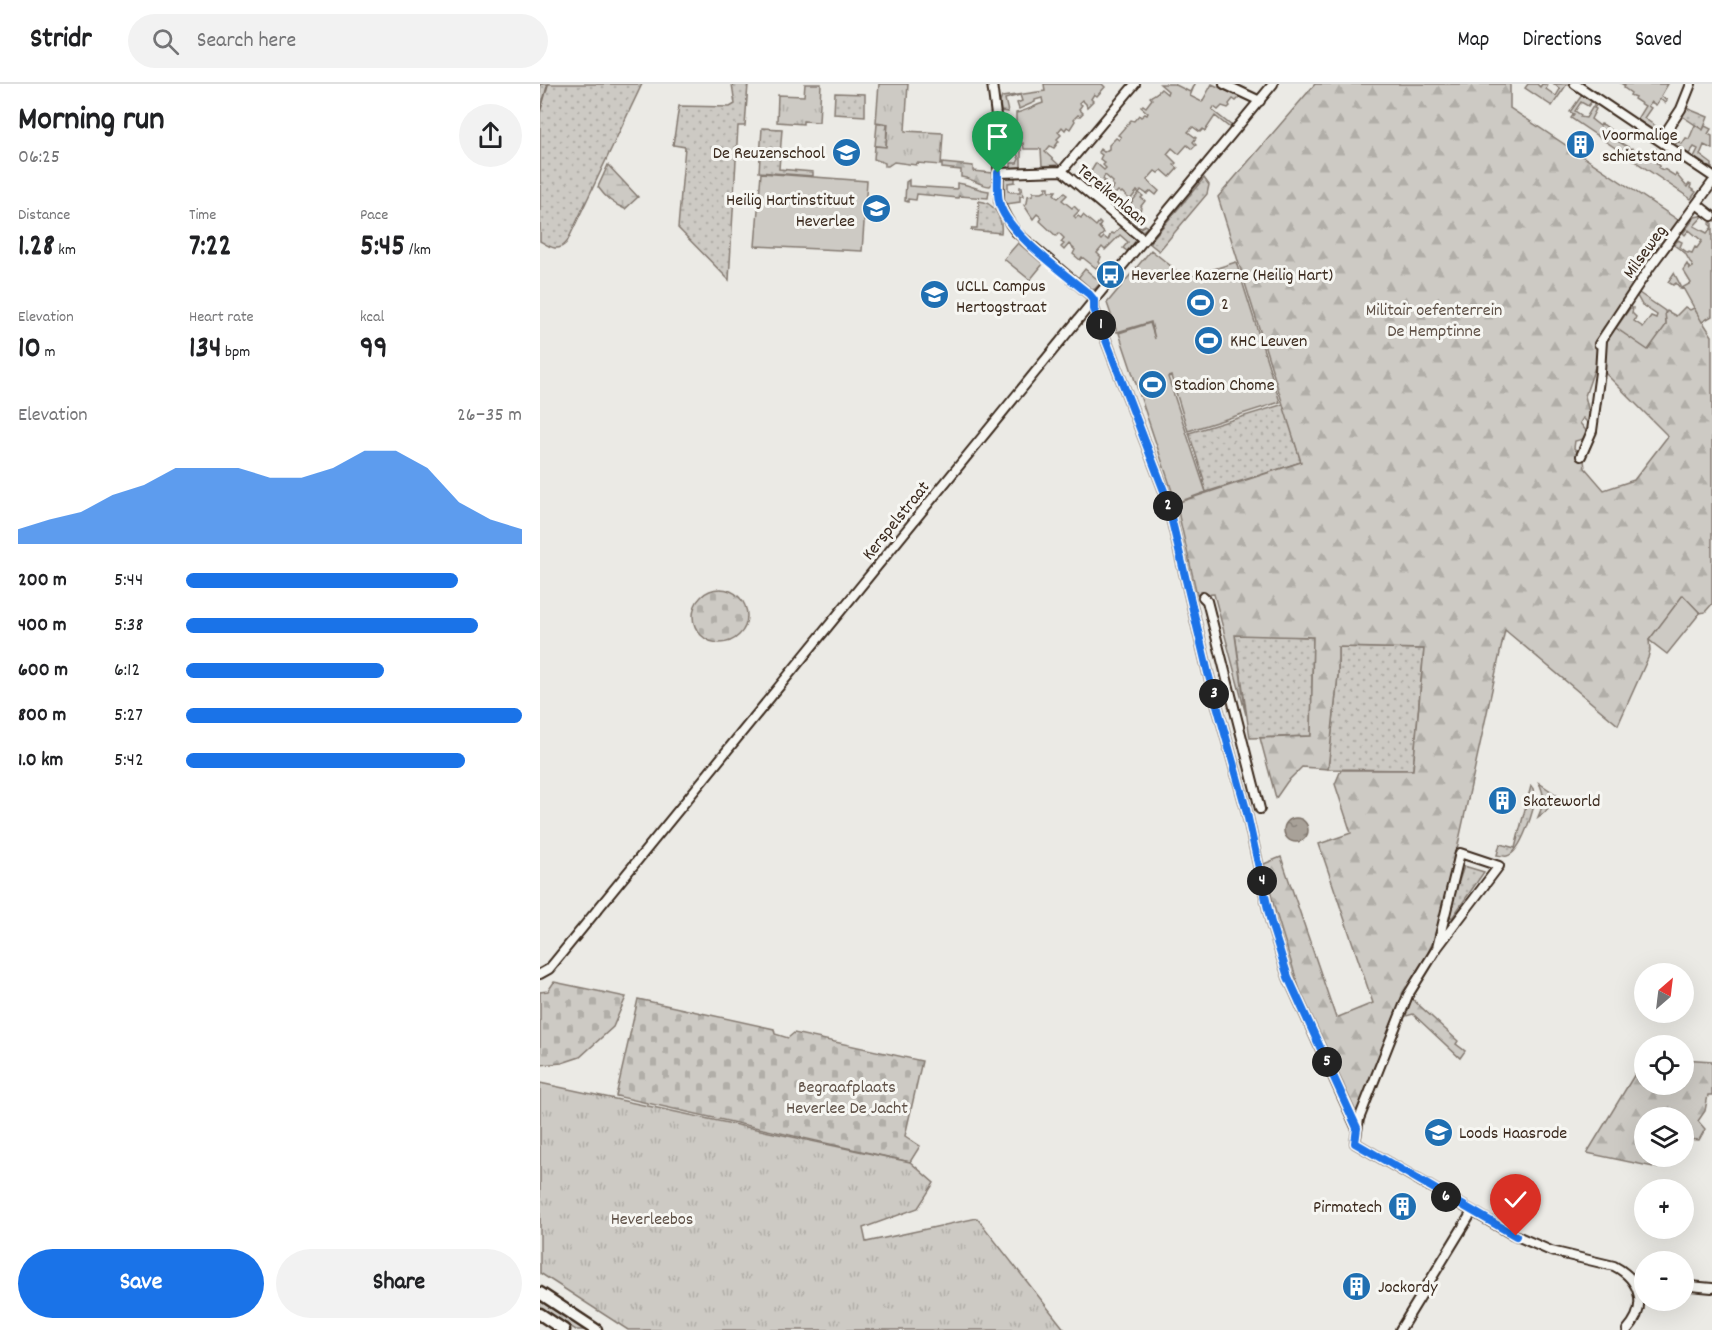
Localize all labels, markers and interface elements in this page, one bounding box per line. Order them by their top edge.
search box [128,14,548,68]
text: Stridr [30,21,92,61]
icon: search [149,25,182,58]
text: Search here [197,26,296,57]
text: Map [1458,26,1489,56]
text: Directions [1522,26,1602,56]
text: Saved [1635,26,1682,56]
text: Morning run [18,98,165,145]
button: share [459,104,522,167]
pin [972,111,1023,173]
icon: arrive [981,120,1014,153]
place label: Voormalige schietstand [1602,124,1682,170]
building icon: Voormalige schietstand [1565,128,1597,160]
school or university icon: De Reuzenschool [830,136,862,168]
place label: De Reuzenschool [713,142,826,167]
text: 06:25 [18,144,60,172]
street label: Tereikenlaan [1070,159,1152,233]
place label: Heilig Hartinstituut Heverlee [726,189,855,235]
school or university icon: Heilig Hartinstituut Heverlee [860,193,892,225]
text: Distance [18,204,70,227]
text: Time [189,204,216,227]
text: Pace [360,204,388,227]
street label: Milseweg [1618,220,1674,285]
text: 1.28 [18,227,55,270]
text: 7:22 [189,227,232,270]
text: 5:45 [360,227,405,270]
text: km [55,239,76,262]
text: /km [405,239,431,262]
bus stop icon: Heverlee Kazerne (Heilig Hart) [1094,258,1126,290]
place label: Heverlee Kazerne (Heilig Hart) [1131,264,1333,289]
place label: UCLL Campus Hertogstraat [956,275,1047,321]
school or university icon: UCLL Campus Hertogstraat [919,279,951,311]
sports icon: 2 [1184,287,1216,319]
place label: 2 [1221,293,1229,318]
park label: Militair oefenterrein De Hemptinne [1366,299,1502,345]
text: Elevation [18,306,74,329]
text: Heart rate [189,306,254,329]
text: kcal [360,306,384,329]
pin: 1 [1086,310,1116,340]
text: 1 [1099,313,1103,336]
sports icon: KHC Leuven [1193,324,1225,356]
text: 10 [18,329,41,372]
text: 134 [189,329,221,372]
text: 99 [360,329,387,372]
place label: KHC Leuven [1230,330,1307,355]
text: m [41,341,56,364]
text: bpm [221,341,250,364]
sports icon: Stadion Chome [1137,368,1169,400]
place label: Stadion Chome [1174,374,1275,399]
text: Elevation [18,402,88,430]
text: 26–35 m [457,402,522,430]
street label: Kerspelstraat [857,476,937,567]
pin: 2 [1153,491,1183,521]
text: 2 [1165,494,1172,517]
text: 200 m [18,567,67,595]
text: 5:44 [114,567,143,595]
text: 400 m [18,612,66,640]
text: 5:38 [114,612,143,640]
text: 600 m [18,657,68,685]
text: 6:12 [114,657,140,685]
pin: 3 [1199,679,1229,709]
text: 3 [1210,682,1218,705]
text: 800 m [18,702,66,730]
text: 5:27 [114,702,143,730]
text: 1.0 km [18,747,63,775]
text: 5:42 [114,747,144,775]
building icon: Skateworld [1486,784,1518,816]
place label: Skateworld [1523,790,1600,815]
pin: 4 [1247,866,1277,896]
text: 4 [1259,869,1265,892]
north arrow [1634,963,1694,1023]
map controls [1634,963,1694,1311]
button: locate [1634,1035,1694,1095]
pin: 5 [1312,1047,1342,1077]
text: 5 [1323,1050,1331,1073]
park label: Begraafplaats Heverlee De Jacht [786,1076,908,1122]
button: layers [1634,1107,1694,1167]
school or university icon: Loods Haasrode [1422,1116,1454,1148]
place label: Loods Haasrode [1459,1122,1567,1147]
pin [1490,1174,1541,1236]
button: + [1634,1179,1694,1239]
pin: 6 [1431,1182,1461,1212]
icon: check [1499,1183,1532,1216]
text: 6 [1442,1185,1450,1208]
building icon: Pirmatech [1387,1190,1419,1222]
place label: Pirmatech [1313,1196,1382,1221]
park label: Heverleebos [611,1208,693,1233]
button: Save [18,1249,264,1318]
button: Share [276,1249,522,1318]
button: − [1634,1251,1694,1311]
building icon: Jockordy [1341,1270,1373,1302]
place label: Jockordy [1378,1276,1438,1301]

